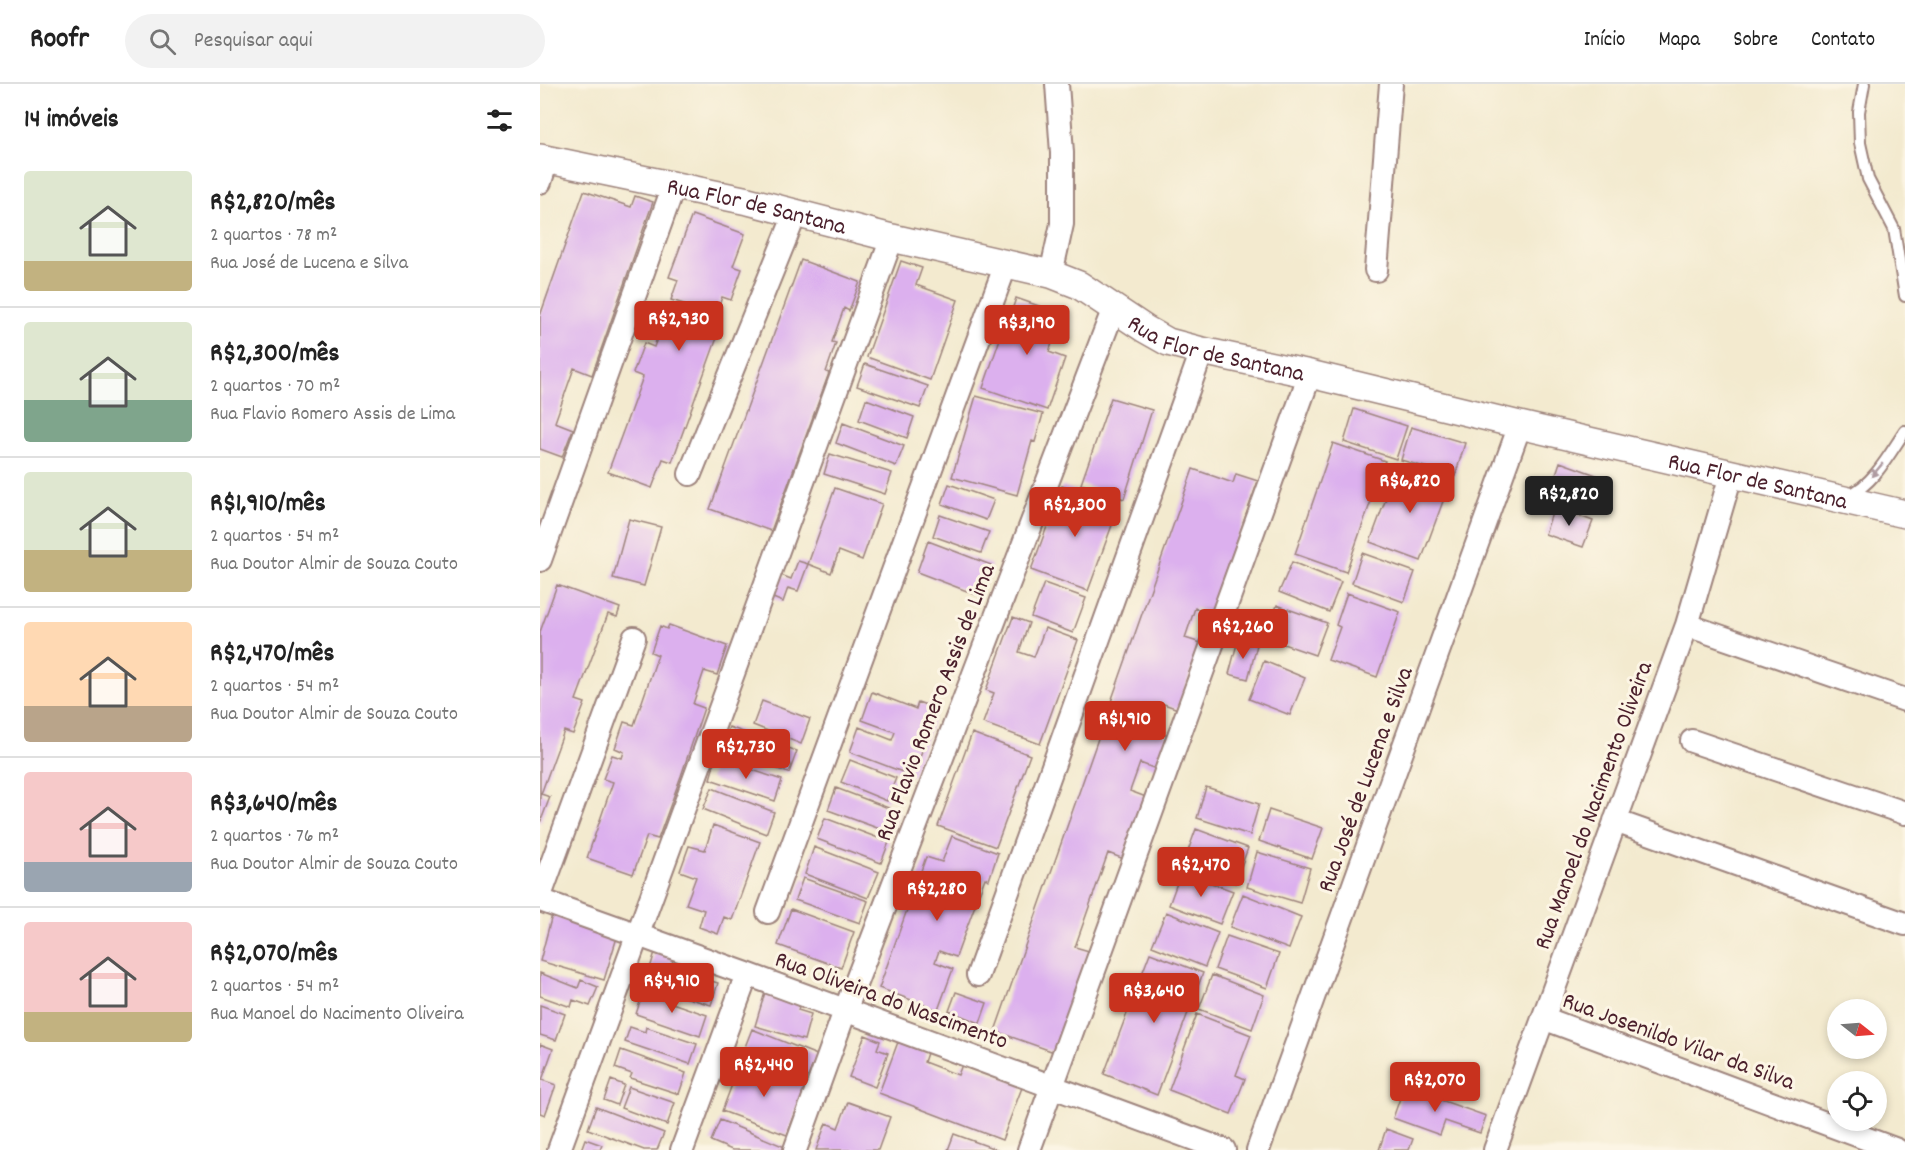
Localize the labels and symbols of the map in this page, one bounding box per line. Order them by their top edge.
street label: Rua Flor de Santana [664,171,850,246]
pin: R$2,930 [624,301,734,352]
pin: R$3,190 [972,305,1082,356]
street label: Rua Flor de Santana [1120,308,1308,392]
street label: Rua Flor de Santana [1664,446,1851,520]
one-way arrow [1871,462,1884,477]
pin: R$6,820 [1355,463,1465,514]
pin: R$2,820 [1514,476,1624,527]
pin: R$2,300 [1020,487,1130,538]
street label: Rua Flavio Romero Assis de Lima [868,559,1006,846]
pin: R$2,260 [1188,609,1298,660]
street label: Rua Manoel do Nacimento Oliveira [1527,657,1663,955]
street label: Rua José de Lucena e Silva [1310,662,1424,898]
pin: R$1,910 [1070,701,1180,752]
pin: R$2,730 [691,729,801,780]
pin: R$2,470 [1146,847,1256,898]
pin: R$2,280 [882,871,992,922]
street label: Rua Oliveira do Nascimento [770,944,1012,1060]
pin: R$4,910 [617,963,727,1014]
pin: R$3,640 [1099,973,1209,1024]
street label: Rua Josenildo Vilar da Silva [1557,985,1799,1101]
north arrow [1827,999,1887,1059]
pin: R$2,440 [709,1047,819,1098]
pin: R$2,070 [1380,1062,1490,1113]

